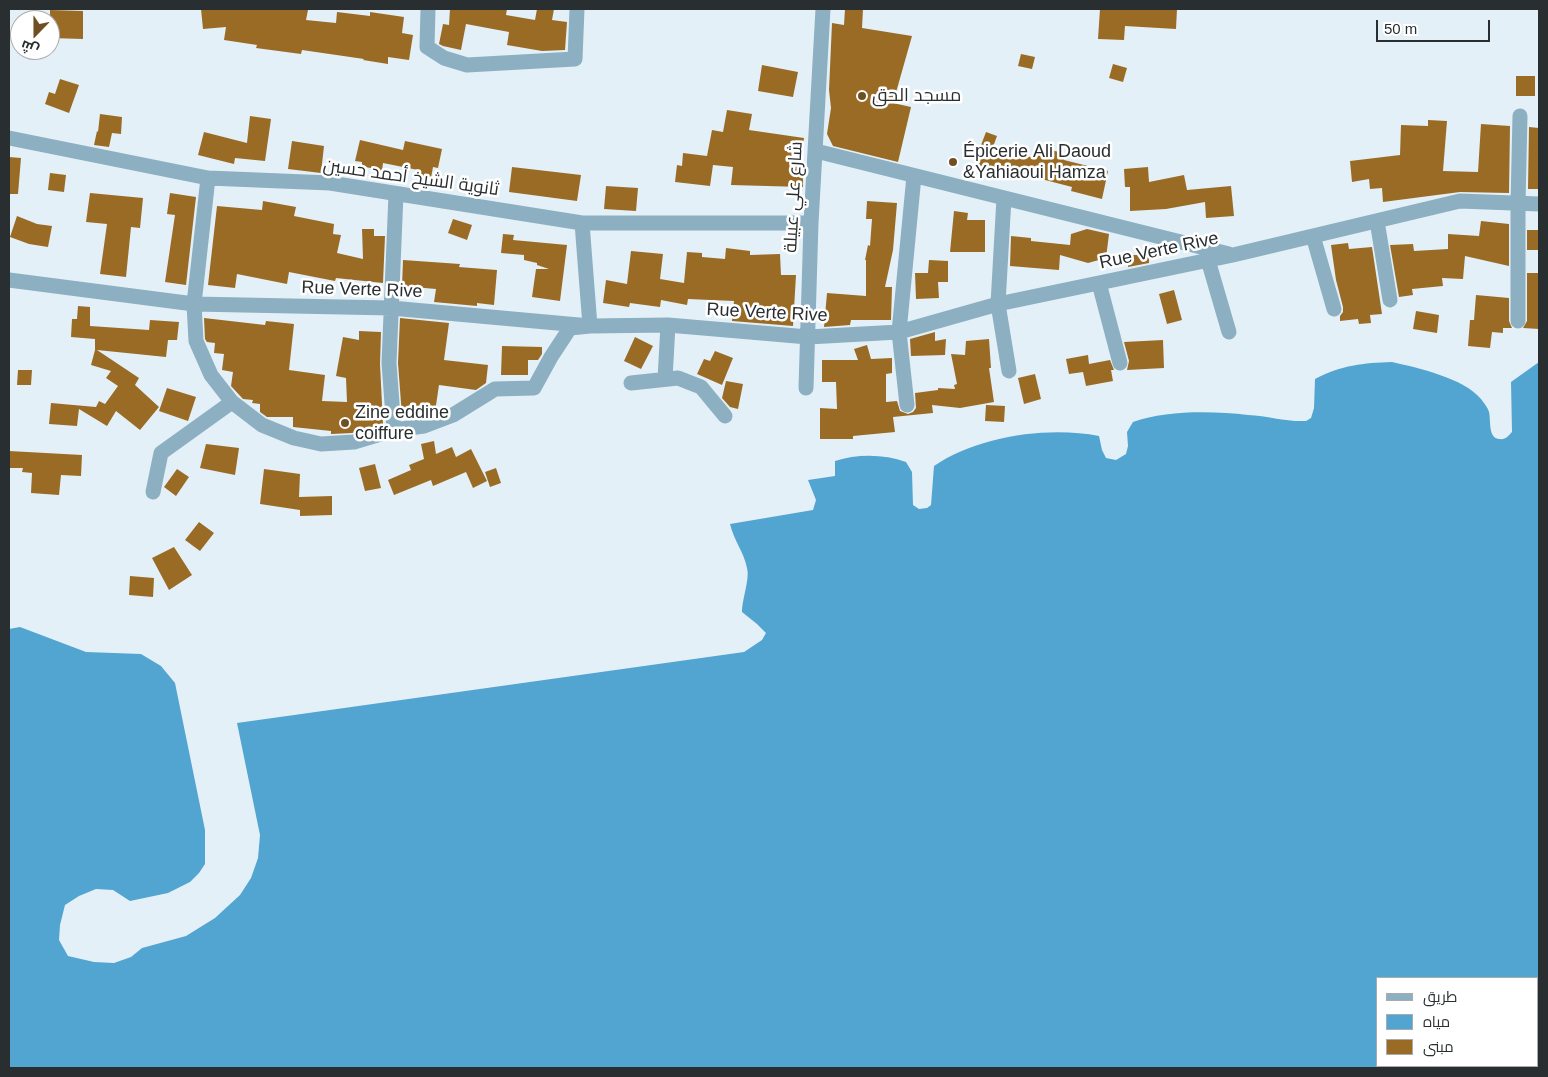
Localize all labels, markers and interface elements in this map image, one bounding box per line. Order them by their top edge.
north arrow [10,10,60,60]
scale bar [1378,10,1492,42]
text: 50 m [1384,20,1417,37]
text: ش [18,37,41,59]
place label: مسجد الحق [872,85,961,107]
marker: مسجد الحق [856,90,868,102]
street label: شارع علي عبيلة [780,141,808,253]
place label: Épicerie Ali Daoud &Yahiaoui Hamza [963,141,1111,183]
street label: ثانوية الشيخ أحمد حسين [322,155,500,201]
marker: Épicerie Ali Daoud &Yahiaoui Hamza [947,156,959,168]
street label: Rue Verte Rive [1098,228,1220,274]
street label: Rue Verte Rive [301,277,423,303]
street label: Rue Verte Rive [706,299,828,327]
place label: Zine eddine coiffure [355,402,449,444]
marker: Zine eddine coiffure [339,417,351,429]
legend [1376,977,1538,1067]
text: طريق [1423,988,1457,1005]
text: مياه [1423,1013,1450,1030]
text: مبنى [1423,1038,1454,1055]

